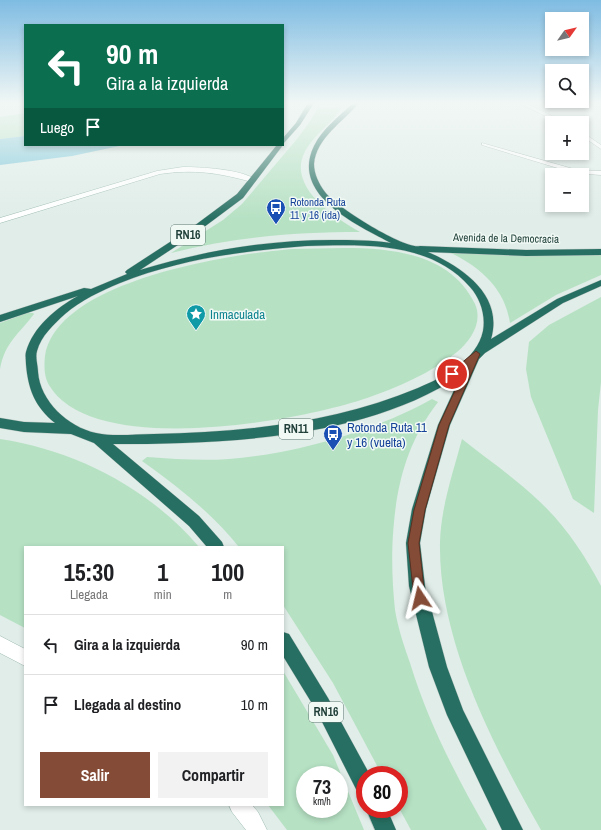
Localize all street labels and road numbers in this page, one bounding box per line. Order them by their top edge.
road number: RN16 [171,225,205,245]
street label: Avenida de la Democracia [452,230,559,246]
road number: RN11 [279,419,313,439]
road number: RN16 [309,702,343,722]

